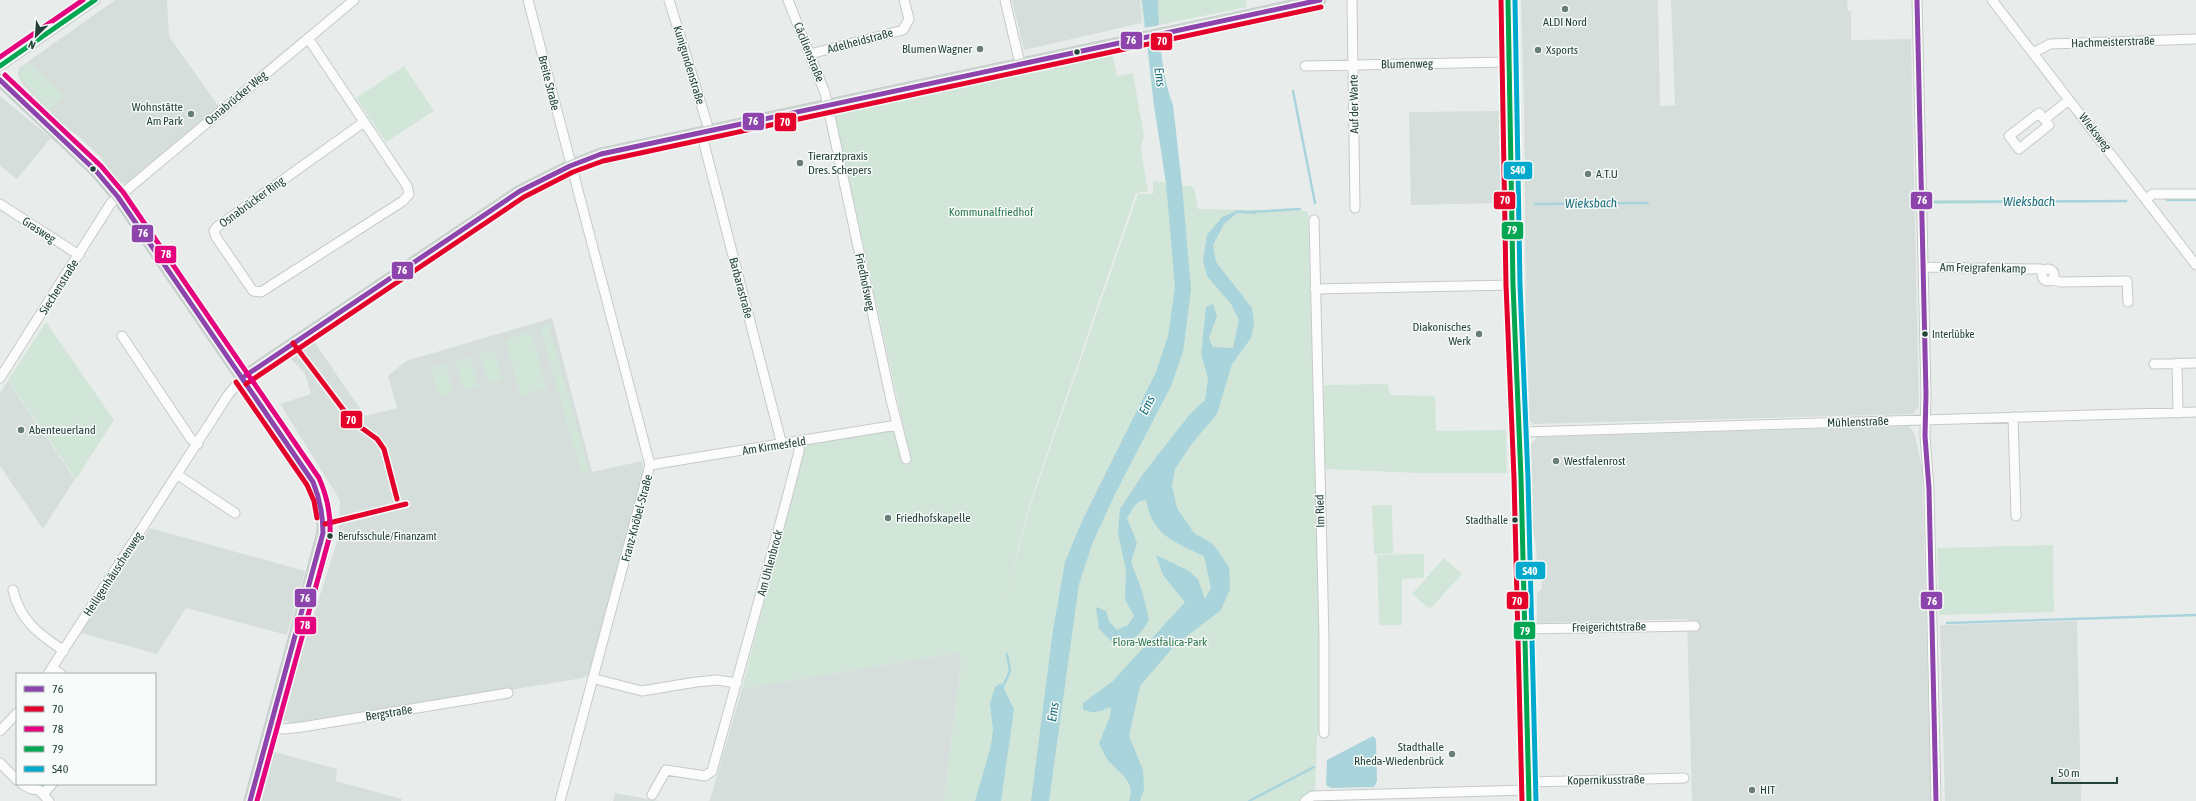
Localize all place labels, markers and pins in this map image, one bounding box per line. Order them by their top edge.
marker: ALDI Nord [1560,4,1570,14]
place label: ALDI Nord [1543,15,1587,29]
place label: Blumen Wagner [902,42,972,56]
place label: Xsports [1546,43,1578,57]
marker: Blumen Wagner [975,44,985,54]
marker: Xsports [1533,45,1543,55]
unlabelled marker [1072,47,1082,57]
place label: Wohnstätte Am Park [132,100,184,128]
marker: Wohnstätte Am Park [186,109,196,119]
place label: Tierarztpraxis Dres. Schepers [808,149,871,177]
marker: Tierarztpraxis Dres. Schepers [795,158,805,168]
unlabelled marker [88,164,98,174]
place label: A.T.U [1596,167,1618,181]
marker: A.T.U [1583,169,1593,179]
place label: Diakonisches Werk [1412,320,1472,348]
place label: Interlübke [1932,328,1975,340]
marker: Diakonisches Werk [1474,329,1484,339]
marker: Interlübke [1920,329,1930,339]
place label: Abenteuerland [29,423,96,437]
marker: Abenteuerland [16,425,26,435]
place label: Westfalenrost [1564,454,1626,468]
marker: Westfalenrost [1551,456,1561,466]
place label: Friedhofskapelle [896,511,971,525]
marker: Friedhofskapelle [883,513,893,523]
place label: Stadthalle [1466,514,1508,526]
marker: Stadthalle [1510,515,1520,525]
place label: Berufsschule/Finanzamt [338,530,437,542]
marker: Berufsschule/Finanzamt [325,531,335,541]
place label: Stadthalle Rheda-Wiedenbrück [1354,740,1445,768]
marker: Stadthalle Rheda-Wiedenbrück [1447,749,1457,759]
place label: HIT [1760,783,1776,797]
marker: HIT [1747,785,1757,795]

